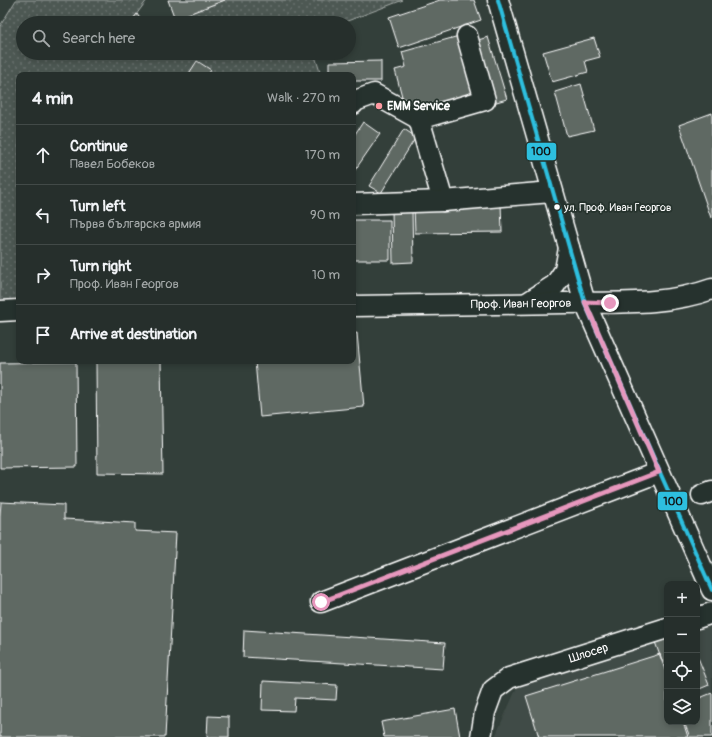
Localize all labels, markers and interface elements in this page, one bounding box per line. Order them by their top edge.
search box [16,16,356,60]
icon: search [30,27,52,49]
text: Search here [62,29,135,48]
text: 4 min [32,88,73,109]
text: Walk · 270 m [267,90,340,106]
place label: EMM Service [387,99,451,114]
marker: EMM Service [374,101,384,111]
text: Continue [70,137,128,156]
line badge: 100 [526,142,557,161]
icon: ahead [32,144,54,166]
text: 100 [531,145,551,158]
text: 170 m [305,147,340,163]
text: Павел Бобеков [70,156,155,172]
text: Turn left [70,197,126,216]
place label: ул. Проф. Иван Георгов [563,201,671,214]
marker: ул. Проф. Иван Георгов [552,202,562,212]
icon: left [32,204,54,226]
text: 90 m [310,207,340,223]
text: Първа българска армия [70,216,201,232]
text: Turn right [70,257,131,276]
icon: right [32,264,54,286]
text: 10 m [312,267,340,283]
text: Проф. Иван Георгов [70,276,179,292]
route end [601,294,619,312]
street label: Проф. Иван Георгов [471,295,572,312]
icon: arrive [32,324,54,346]
text: Arrive at destination [70,325,197,344]
line badge: 100 [657,491,688,511]
text: 100 [663,495,683,508]
map controls [664,581,700,725]
button: + [664,581,700,617]
route start [312,593,330,611]
button: − [664,617,700,653]
street label: Шлосер [567,640,610,666]
button: locate [664,653,700,689]
button: layers [664,689,700,725]

